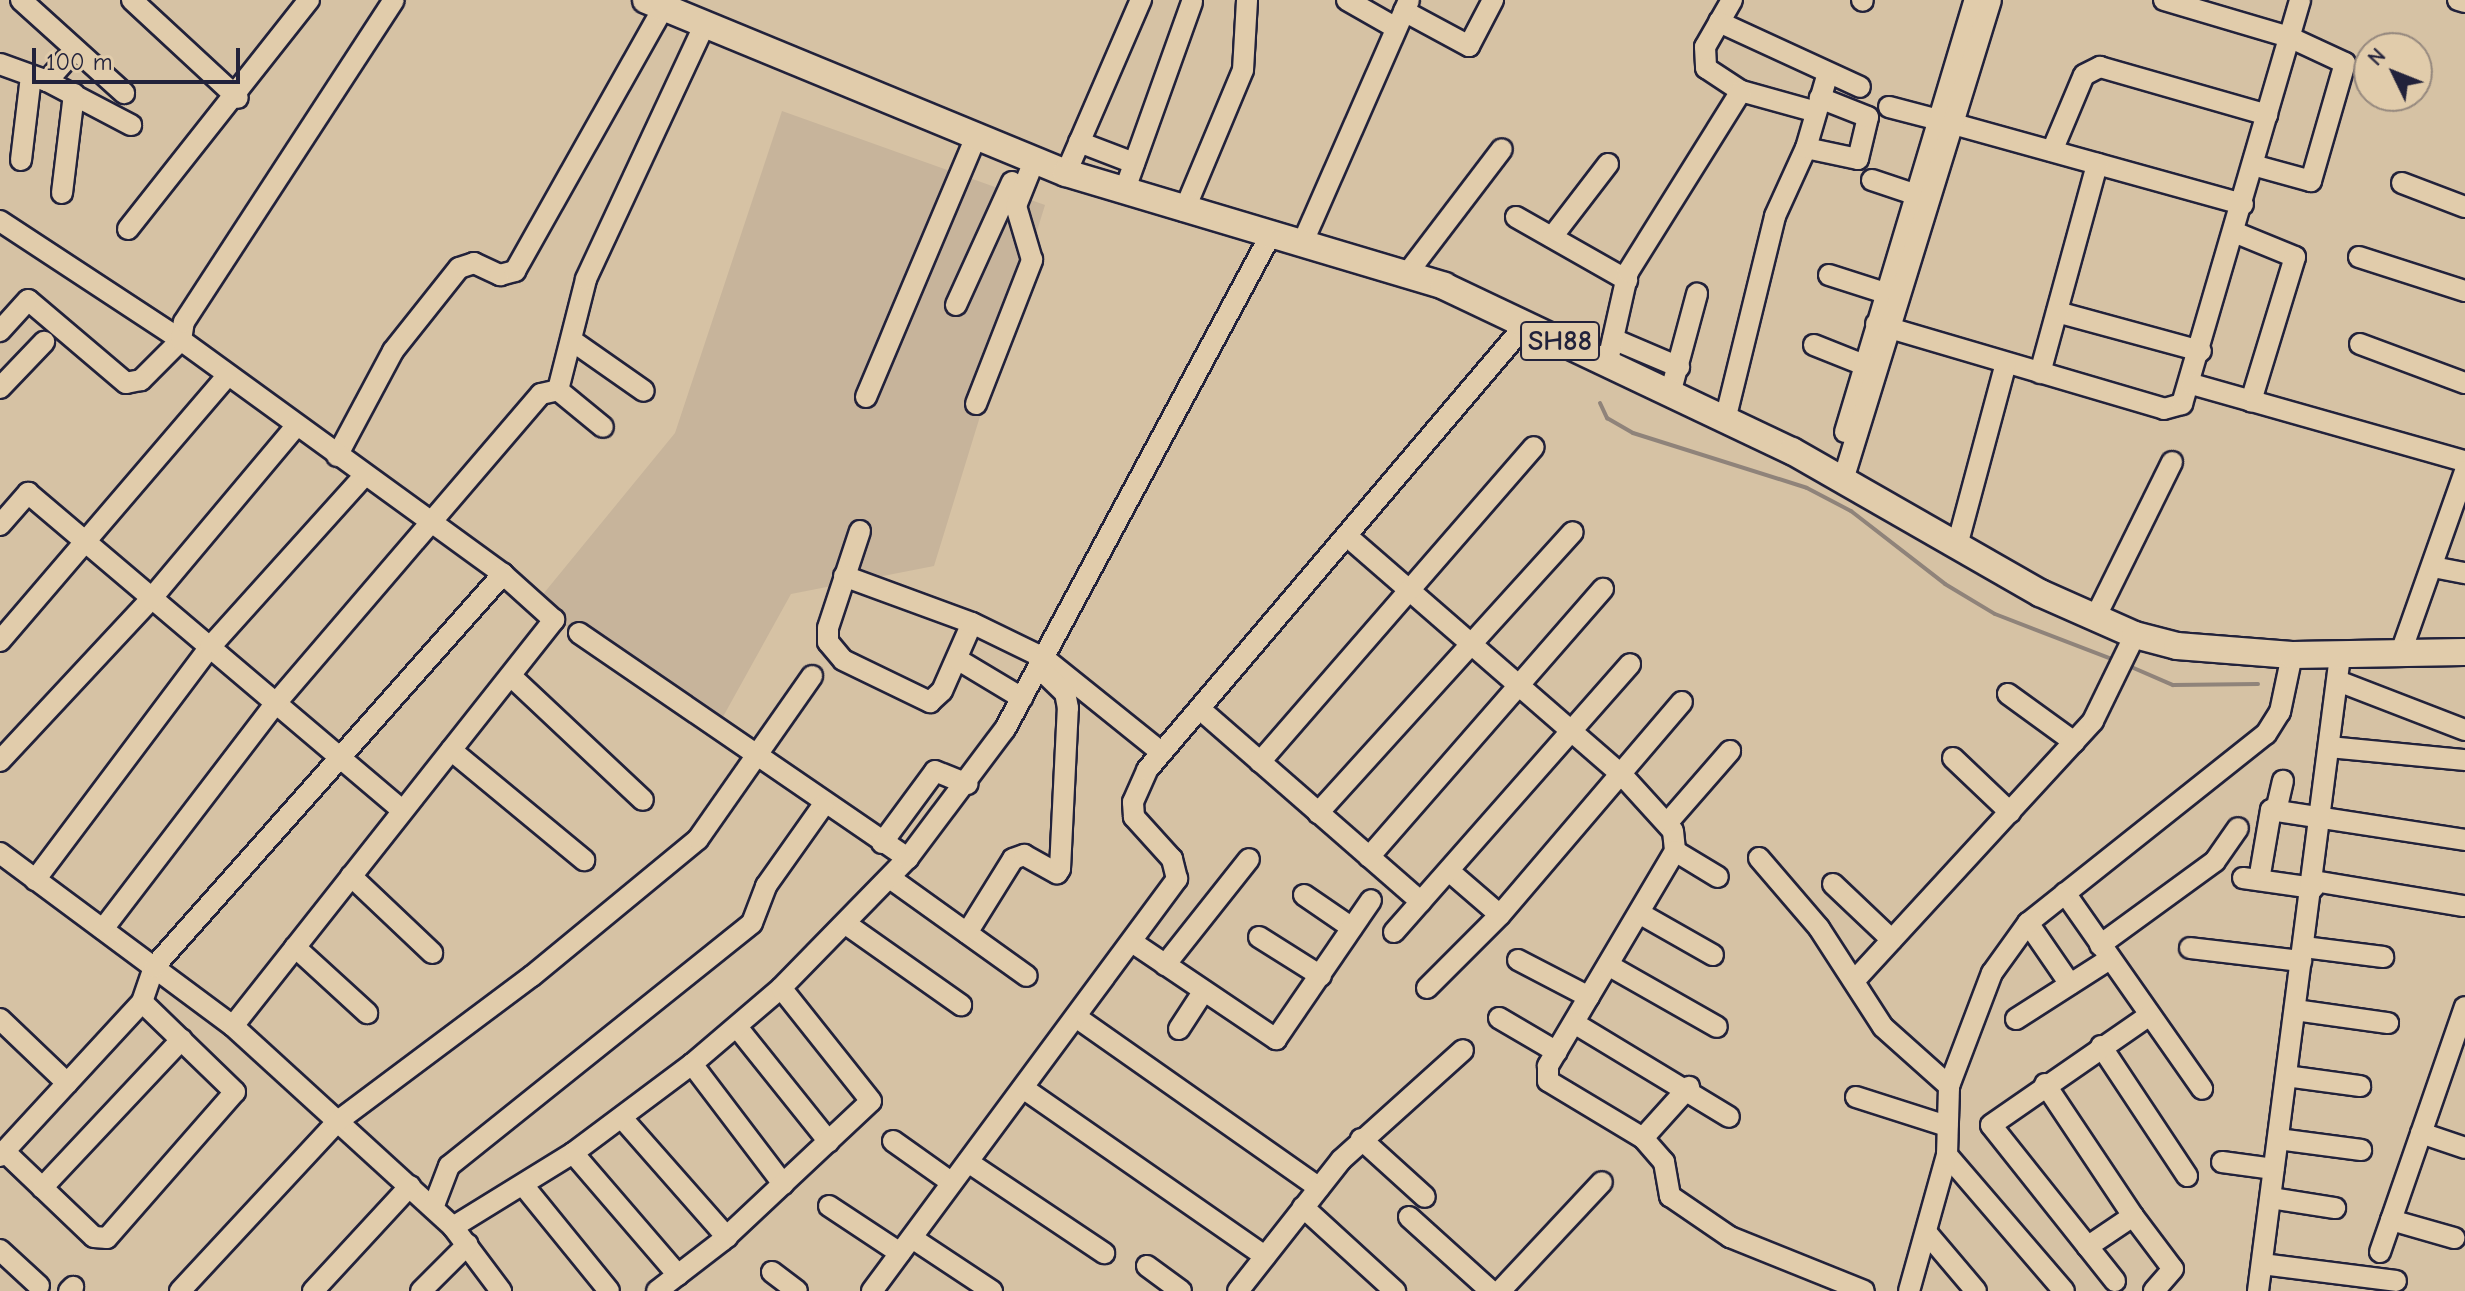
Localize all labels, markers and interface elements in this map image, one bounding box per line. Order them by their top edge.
scale bar [36,32,244,82]
north arrow [2353,32,2433,112]
text: N [2363,43,2391,71]
text: 100 m [46,48,113,76]
road number: SH88 [1520,317,1600,365]

